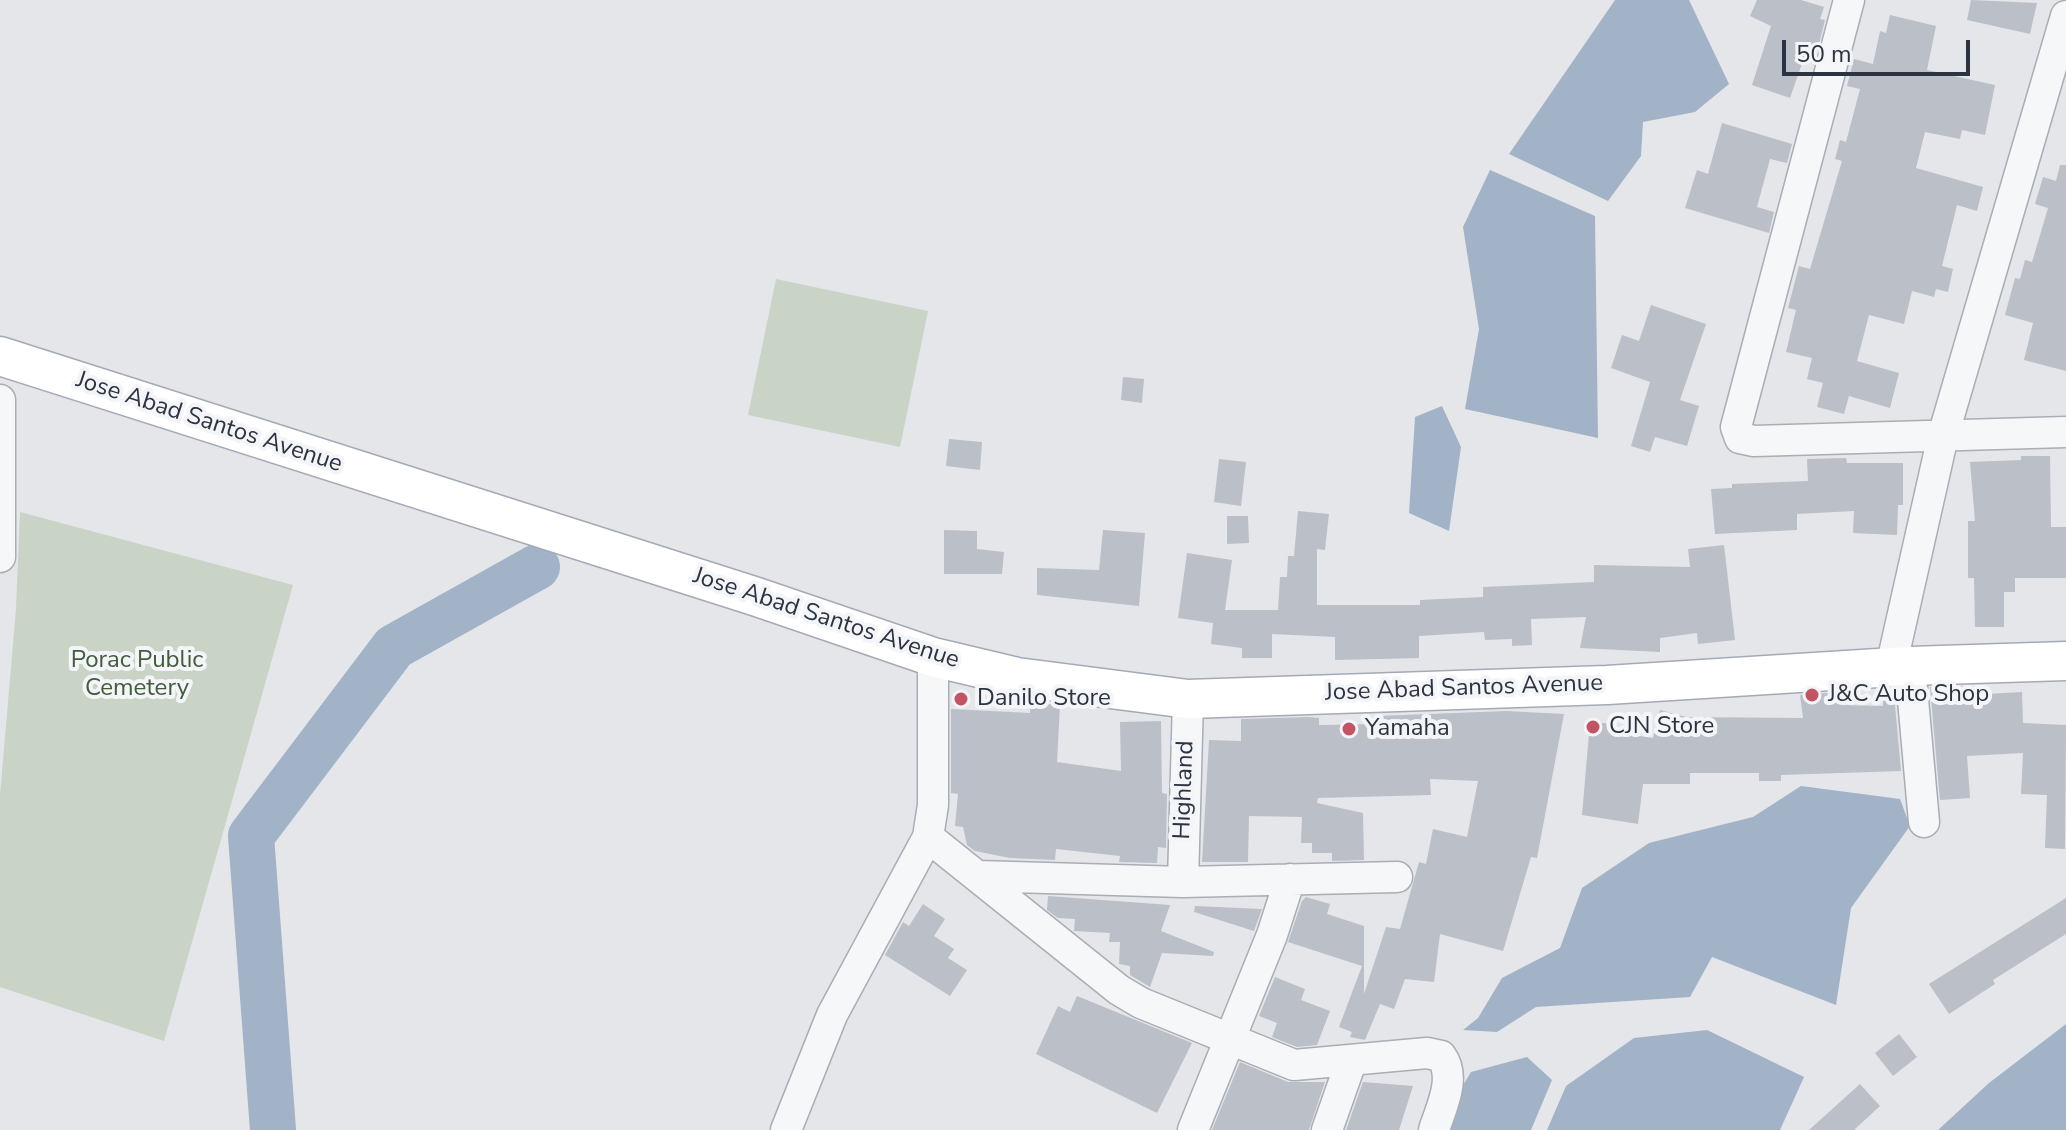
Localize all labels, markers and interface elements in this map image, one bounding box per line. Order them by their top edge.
scale bar [1786,24,1974,74]
text: 50 m [1796,38,1852,70]
street label: Jose Abad Santos Avenue [72,366,346,480]
street label: Jose Abad Santos Avenue [689,562,963,676]
park label: Porac Public Cemetery [71,647,203,703]
street label: Jose Abad Santos Avenue [1325,670,1603,708]
place label: J&C Auto Shop [1828,681,1989,709]
place label: Danilo Store [977,685,1111,713]
marker: J&C Auto Shop [1803,686,1821,704]
marker: Danilo Store [952,690,970,708]
place label: CJN Store [1609,713,1714,741]
place label: Yamaha [1365,715,1450,743]
marker: CJN Store [1584,718,1602,736]
marker: Yamaha [1340,720,1358,738]
street label: Highland [1169,740,1201,840]

